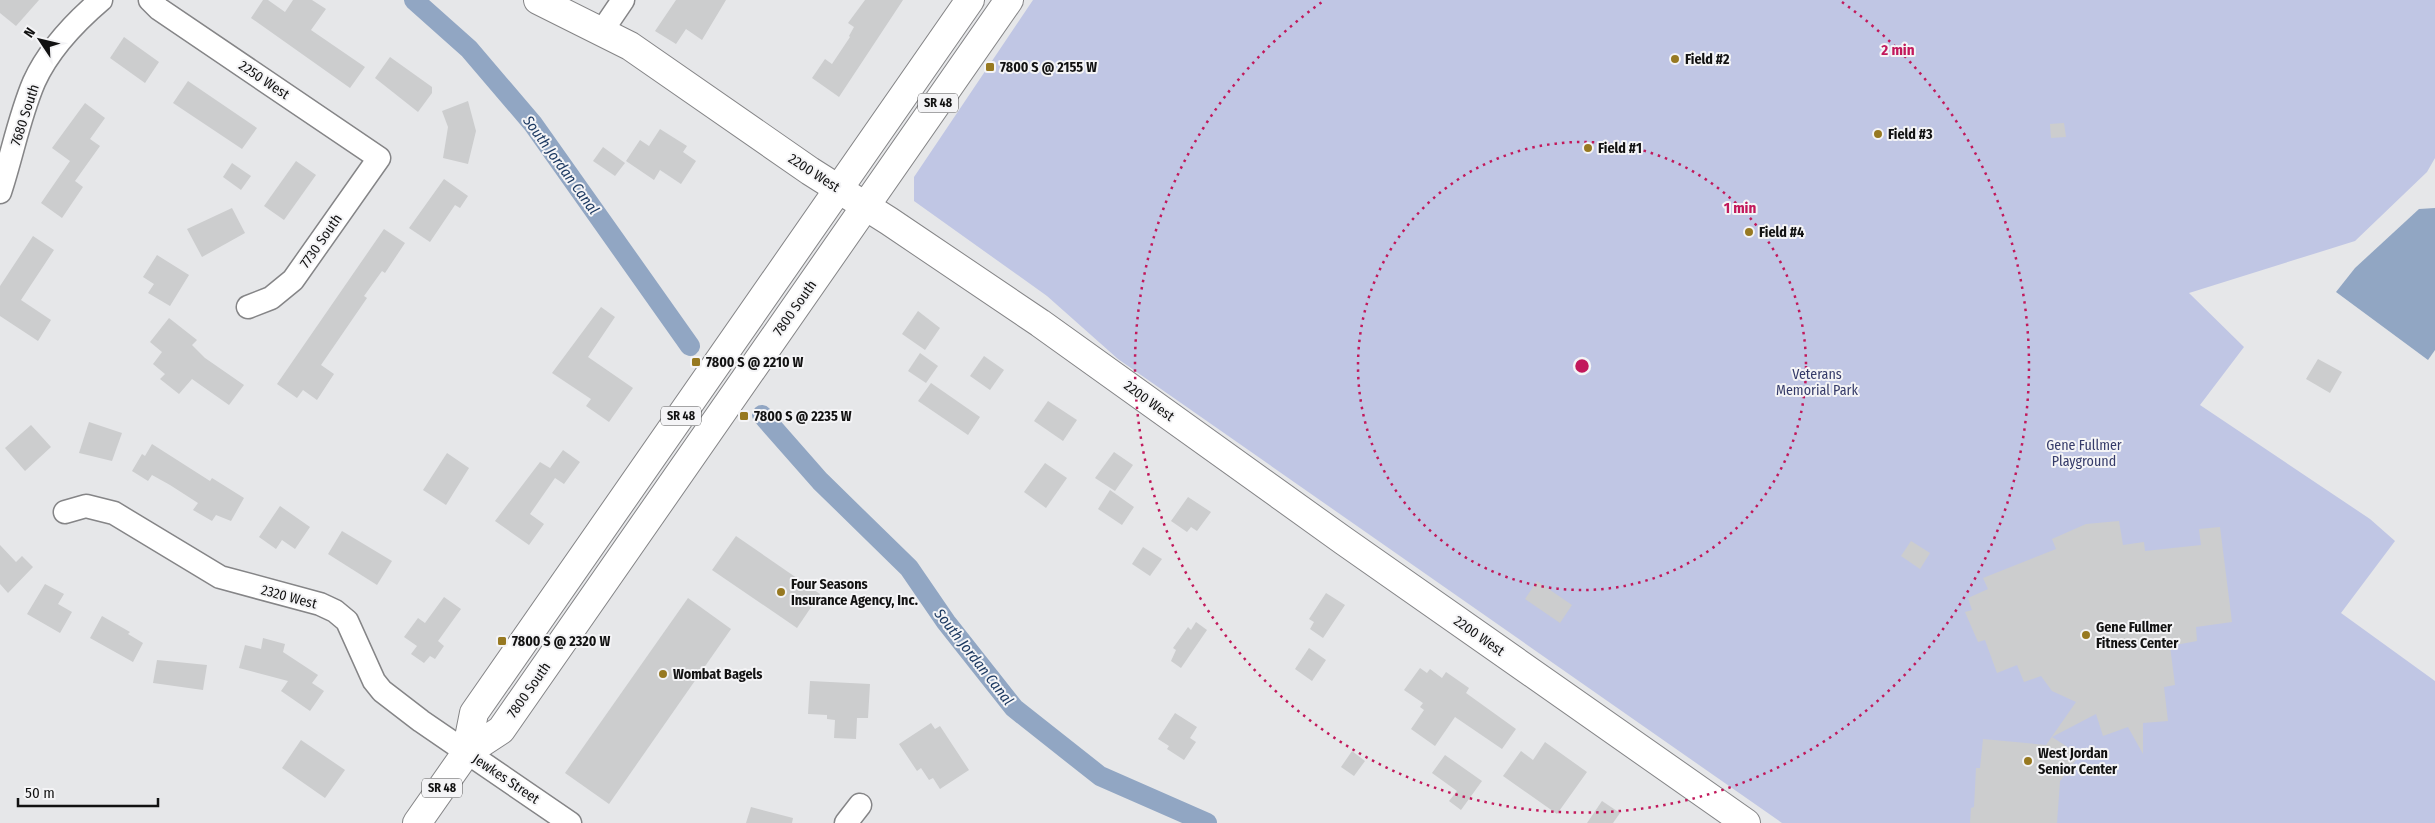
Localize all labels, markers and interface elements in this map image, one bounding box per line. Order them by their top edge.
north arrow [15,15,65,65]
text: N [20,25,39,41]
text: 2 min [1880,41,1915,59]
place label: Field #2 [1685,51,1730,68]
marker: Field #2 [1669,53,1681,65]
street label: 2250 West [236,57,293,103]
place label: 7800 S @ 2155 W [1000,59,1097,76]
marker: 7800 S @ 2155 W [984,61,996,73]
street label: 7680 South [7,82,43,148]
road number: SR 48 [918,94,958,112]
water label: South Jordan Canal [519,111,603,218]
place label: Field #3 [1888,126,1933,143]
marker: Field #3 [1872,128,1884,140]
place label: Field #1 [1598,140,1642,157]
marker: Field #1 [1582,142,1594,154]
street label: 2200 West [785,150,843,196]
text: 1 min [1724,199,1756,217]
street label: 7730 South [296,211,346,271]
place label: Field #4 [1759,224,1804,241]
marker: Field #4 [1743,226,1755,238]
street label: 7800 South [770,277,820,339]
place label: 7800 S @ 2210 W [706,354,804,371]
marker: 7800 S @ 2210 W [690,356,702,368]
centre of rings [1573,357,1591,375]
park label: Veterans Memorial Park [1776,366,1858,399]
street label: 2200 West [1121,377,1178,425]
road number: SR 48 [661,406,701,426]
place label: 7800 S @ 2235 W [754,408,852,425]
marker: 7800 S @ 2235 W [738,410,750,422]
park label: Gene Fullmer Playground [2046,437,2122,470]
place label: Four Seasons Insurance Agency, Inc. [791,576,918,609]
street label: 2320 West [259,581,319,613]
marker: Four Seasons Insurance Agency, Inc. [775,586,787,598]
water label: South Jordan Canal [930,604,1017,709]
street label: 2200 West [1450,612,1508,660]
place label: Gene Fullmer Fitness Center [2096,619,2179,652]
marker: Gene Fullmer Fitness Center [2080,629,2092,641]
place label: 7800 S @ 2320 W [512,633,610,650]
marker: 7800 S @ 2320 W [496,635,508,647]
street label: 7800 South [504,659,554,721]
place label: Wombat Bagels [673,666,762,683]
marker: Wombat Bagels [657,668,669,680]
place label: West Jordan Senior Center [2038,745,2118,778]
street label: Jewkes Street [469,750,543,808]
marker: West Jordan Senior Center [2022,755,2034,767]
scale bar [18,776,158,808]
road number: SR 48 [422,778,462,798]
text: 50 m [25,784,55,802]

